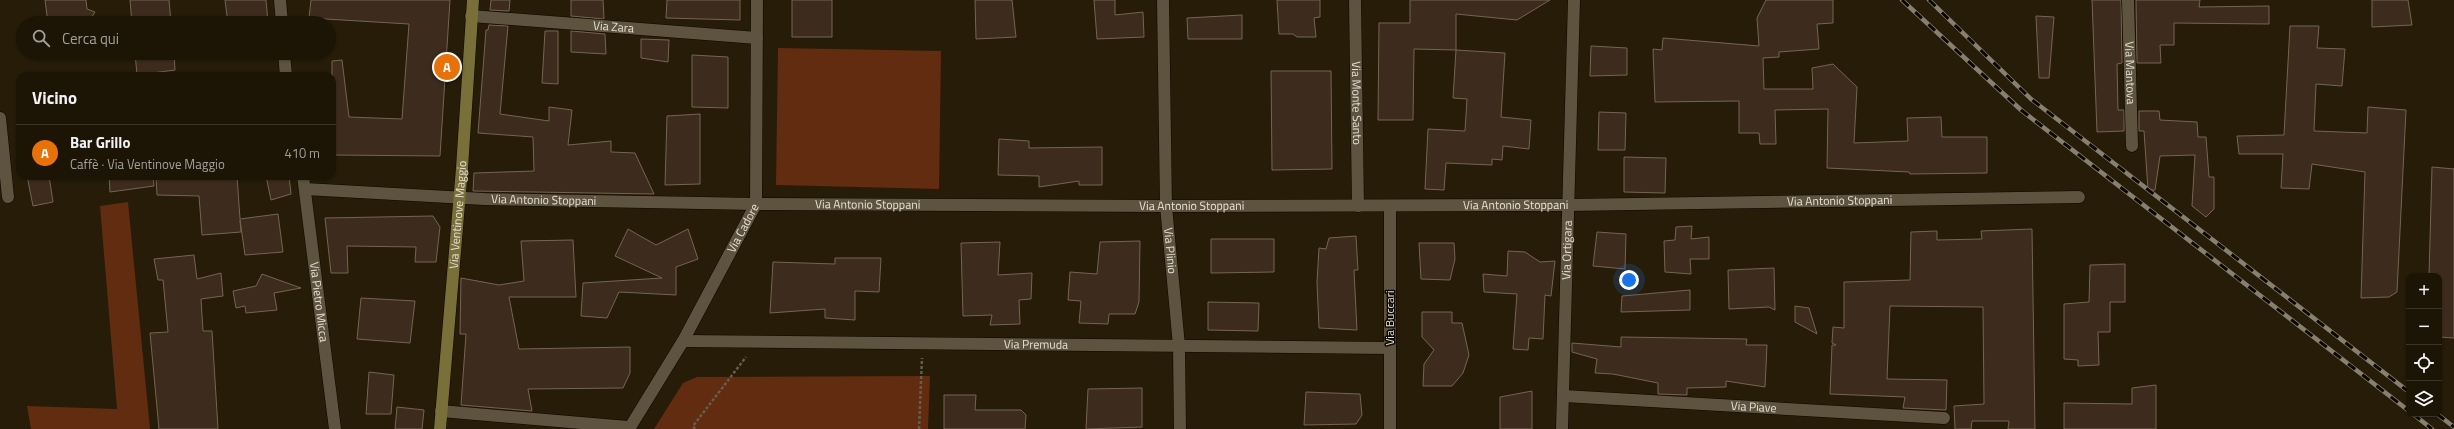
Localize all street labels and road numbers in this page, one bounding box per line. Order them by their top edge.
street label: Via Zara [592,15,635,38]
street label: Via Mantova [2120,41,2141,105]
street label: Via Monte Santo [1347,61,1367,145]
street label: Via Ventinove Maggio [444,160,471,270]
street label: Via Antonio Stoppani [491,189,597,210]
street label: Via Antonio Stoppani [1787,190,1892,211]
street label: Via Antonio Stoppani [815,194,920,214]
street label: Via Antonio Stoppani [1463,195,1568,214]
street label: Via Antonio Stoppani [1139,196,1244,215]
street label: Via Cadore [722,200,764,256]
street label: Via Ortigara [1556,220,1577,280]
street label: Via Plinio [1159,227,1182,275]
street label: Via Pietro Micca [305,261,334,343]
street label: Via Buccari [1380,290,1399,346]
street label: Via Premuda [1004,334,1068,354]
street label: Via Piave [1730,396,1777,417]

